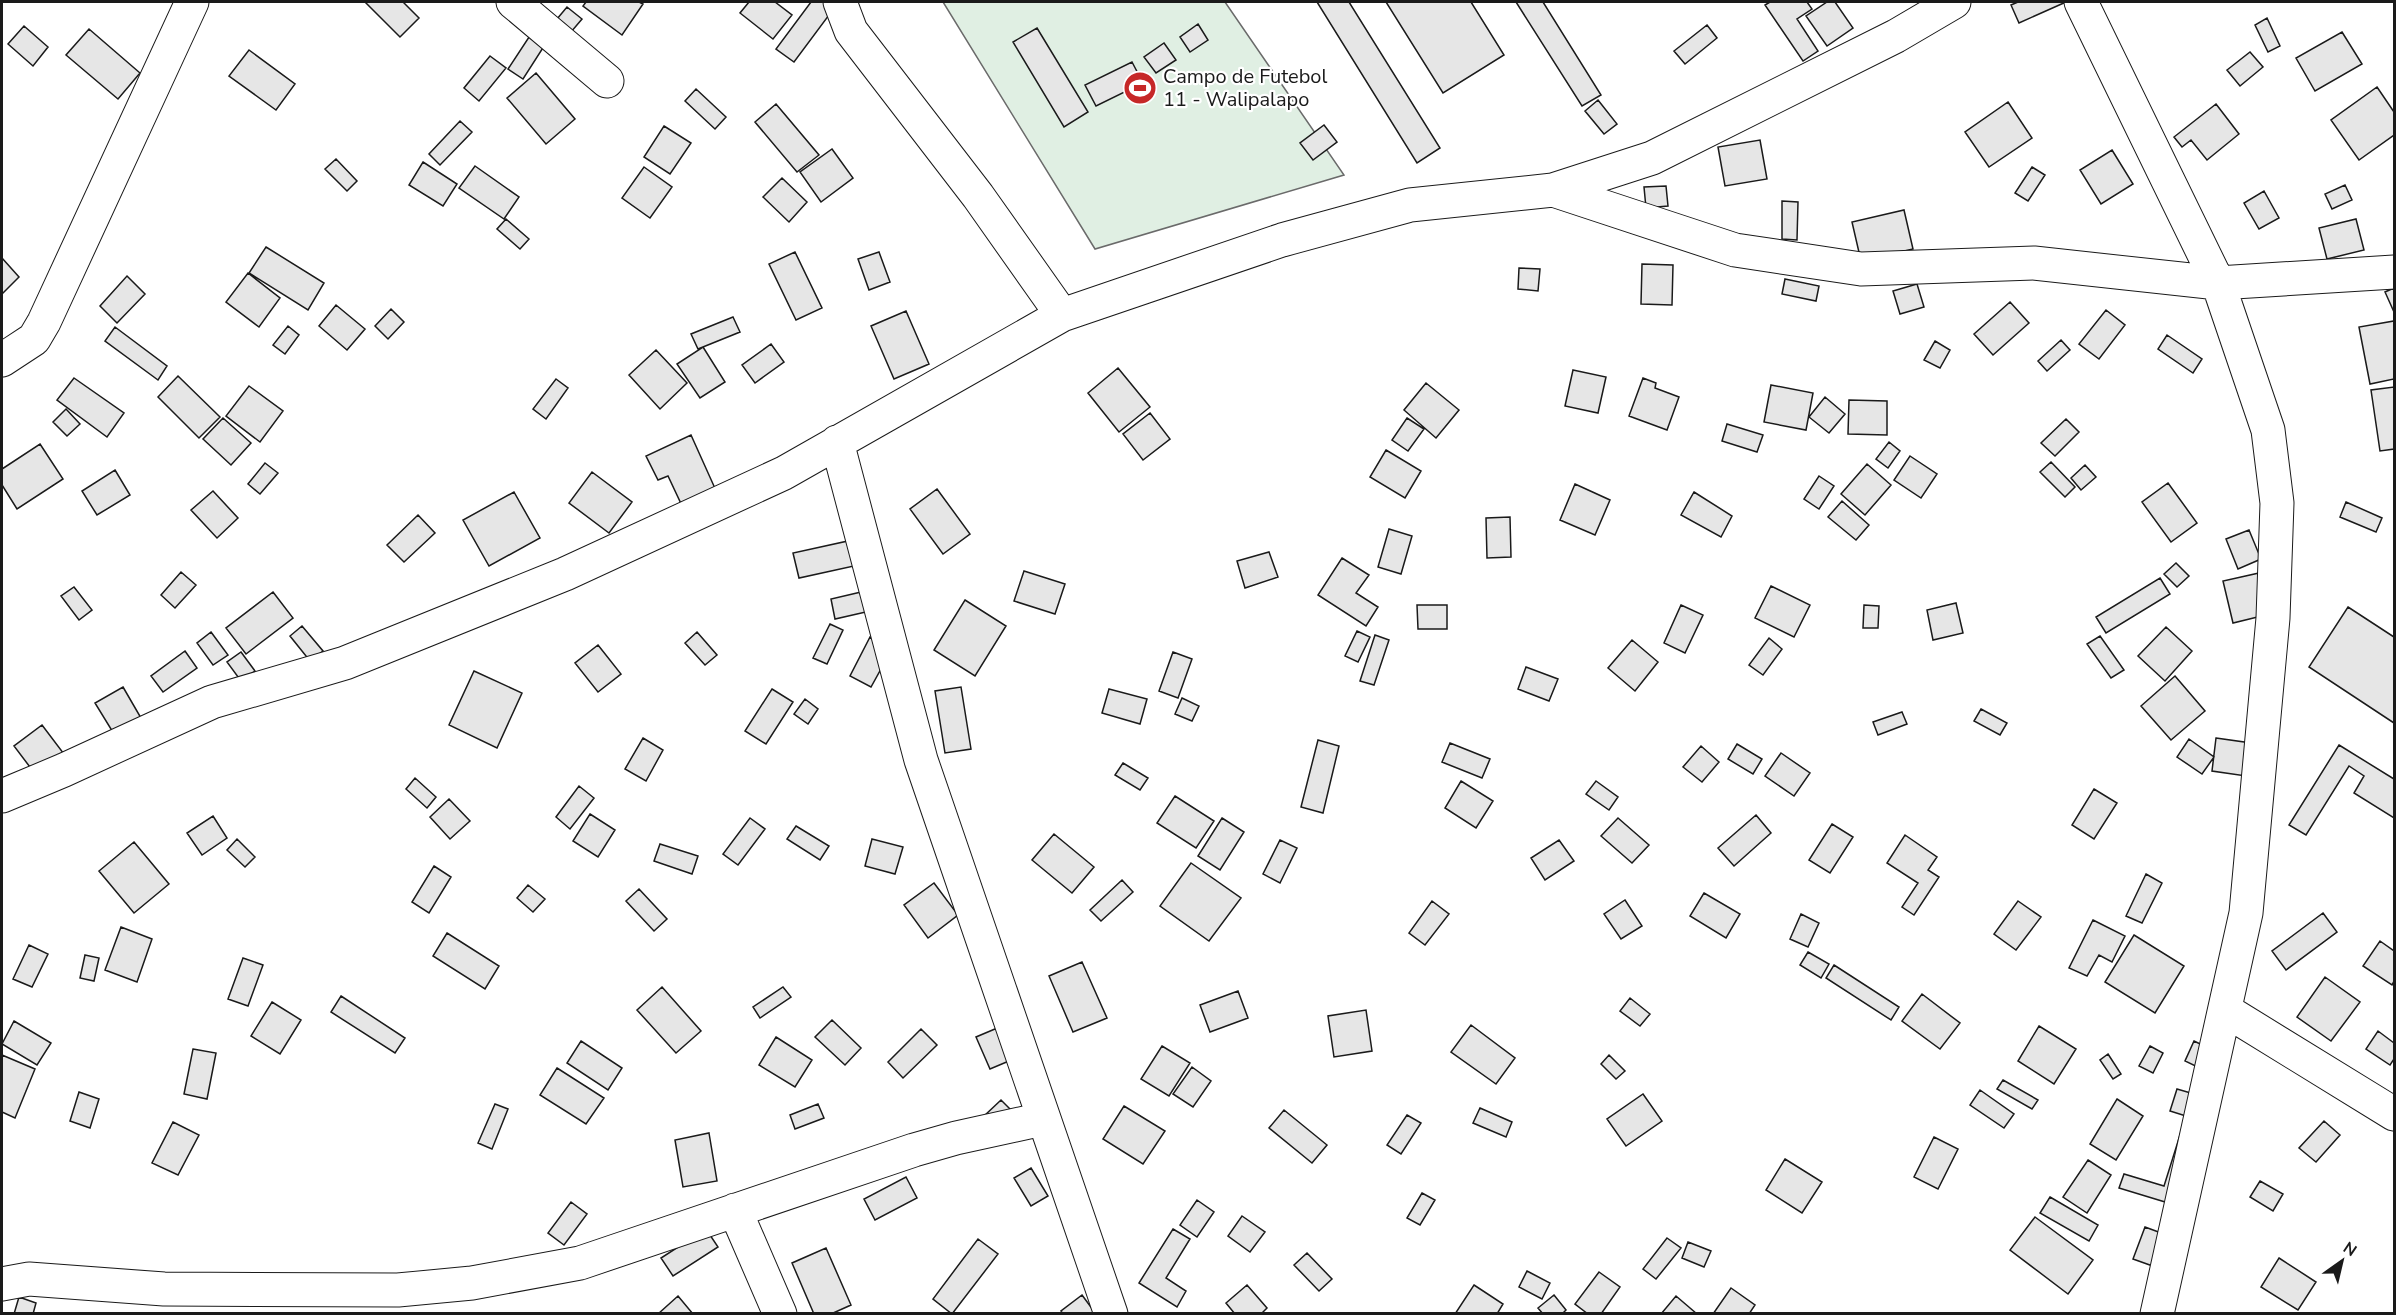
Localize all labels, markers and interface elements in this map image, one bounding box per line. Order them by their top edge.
place label: Campo de Futebol 11 - Walipalapo [1163,63,1327,113]
sports icon: Campo de Futebol 11 - Walipalapo [1122,70,1158,106]
north arrow [2312,1231,2372,1291]
text: N [2339,1237,2361,1262]

